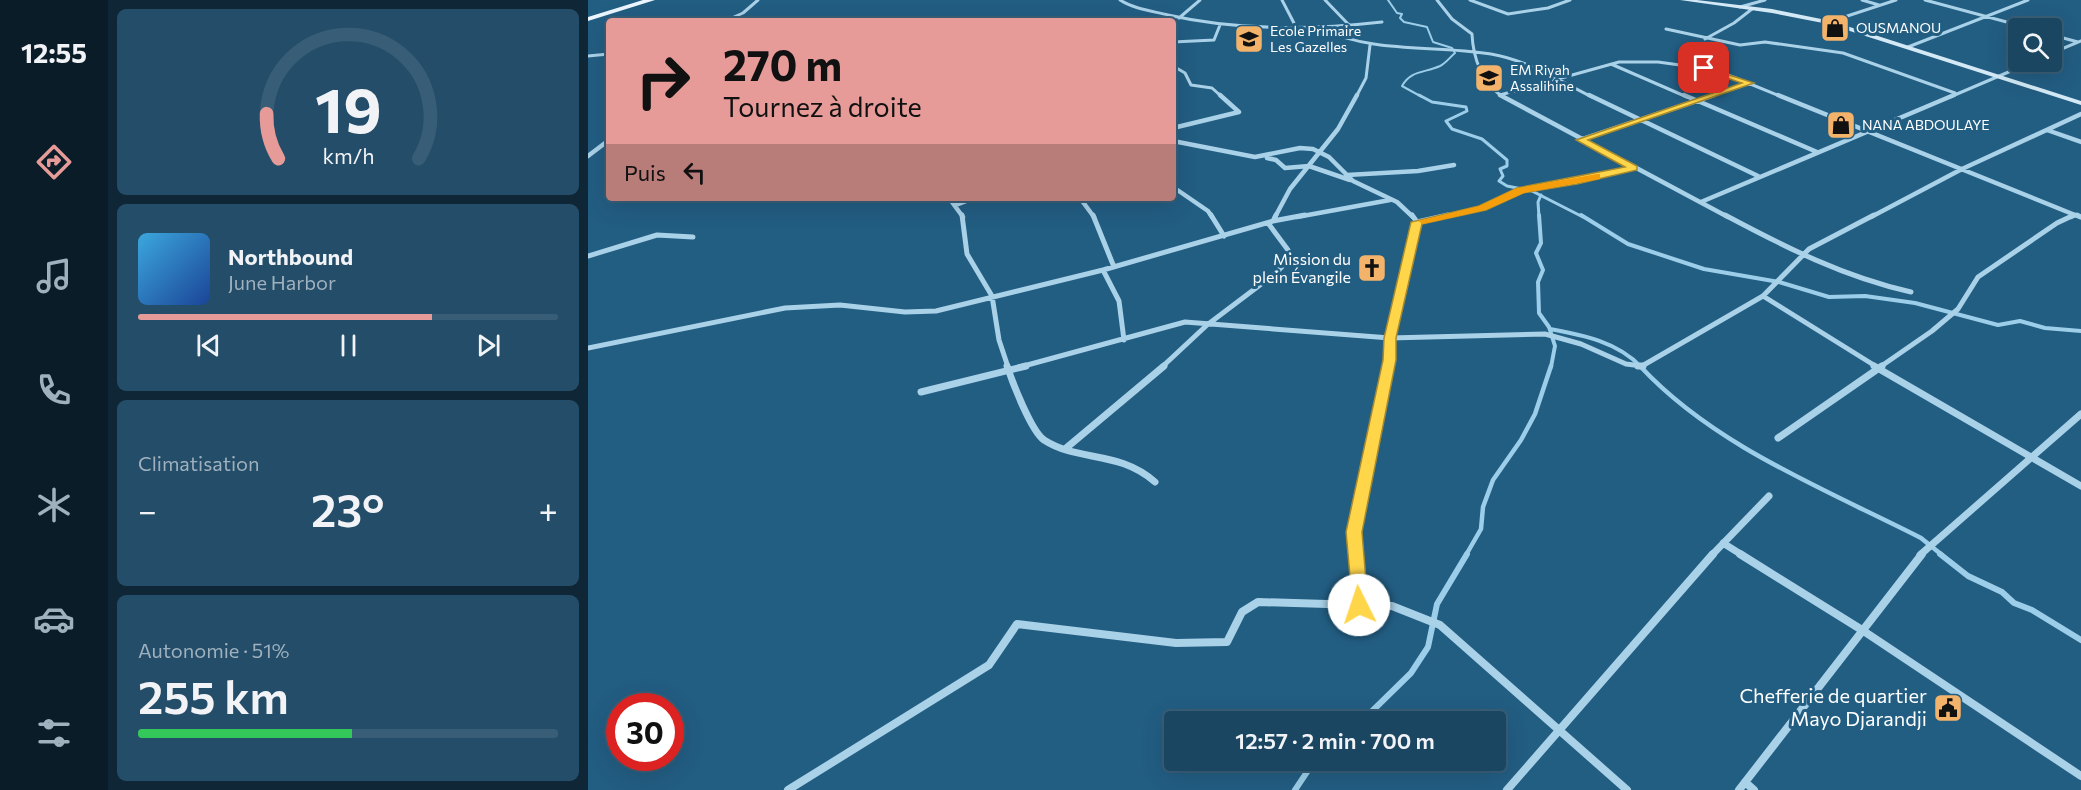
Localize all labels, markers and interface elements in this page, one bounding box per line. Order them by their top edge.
shop icon: OUSMANOU [1819,12,1851,44]
map controls [2008,18,2062,72]
button: search [2008,18,2062,72]
place label: OUSMANOU [1856,19,1941,36]
place label: Ecole Primaire Les Gazelles [1270,22,1361,55]
school or university icon: Ecole Primaire Les Gazelles [1233,23,1265,55]
text: 12:55 [21,36,87,69]
text: 270 m [723,38,842,90]
icon: right [624,42,702,120]
pin [1678,42,1729,93]
icon: arrive [1687,51,1720,84]
place label: EM Riyah Assalihine [1510,61,1574,94]
school or university icon: EM Riyah Assalihine [1473,62,1505,94]
text: 19 [315,70,381,146]
text: Tournez à droite [723,90,922,123]
shop icon: NANA ABDOULAYE [1825,109,1857,141]
place label: NANA ABDOULAYE [1862,116,1990,133]
icon: directions [33,141,75,183]
text: km/h [322,143,374,169]
icon: left [678,156,711,189]
text: Puis [624,159,666,186]
text: Northbound [228,243,353,270]
place label: Mission du plein Évangile [1253,249,1351,286]
church icon: Mission du plein Évangile [1356,252,1388,284]
icon: music [33,255,75,297]
text: June Harbor [228,270,336,294]
icon: previous [192,329,225,362]
icon: pause [332,329,365,362]
icon: next [472,329,505,362]
icon: phone [33,369,75,411]
text: Climatisation [138,451,259,475]
text: 23° [311,481,384,536]
icon: climate [33,484,75,526]
text: − [138,489,157,530]
text: + [539,489,558,530]
position arrow [1327,573,1391,637]
icon: car [33,598,75,640]
text: Autonomie · 51% [138,638,289,662]
text: 255 km [138,668,289,723]
place label: Chefferie de quartier Mayo Djarandji [1739,683,1927,730]
public building icon: Chefferie de quartier Mayo Djarandji [1932,692,1964,724]
speed limit sign: 30 [606,693,684,771]
icon: filters [33,712,75,754]
text: 12:57 · 2 min · 700 m [1235,727,1435,754]

